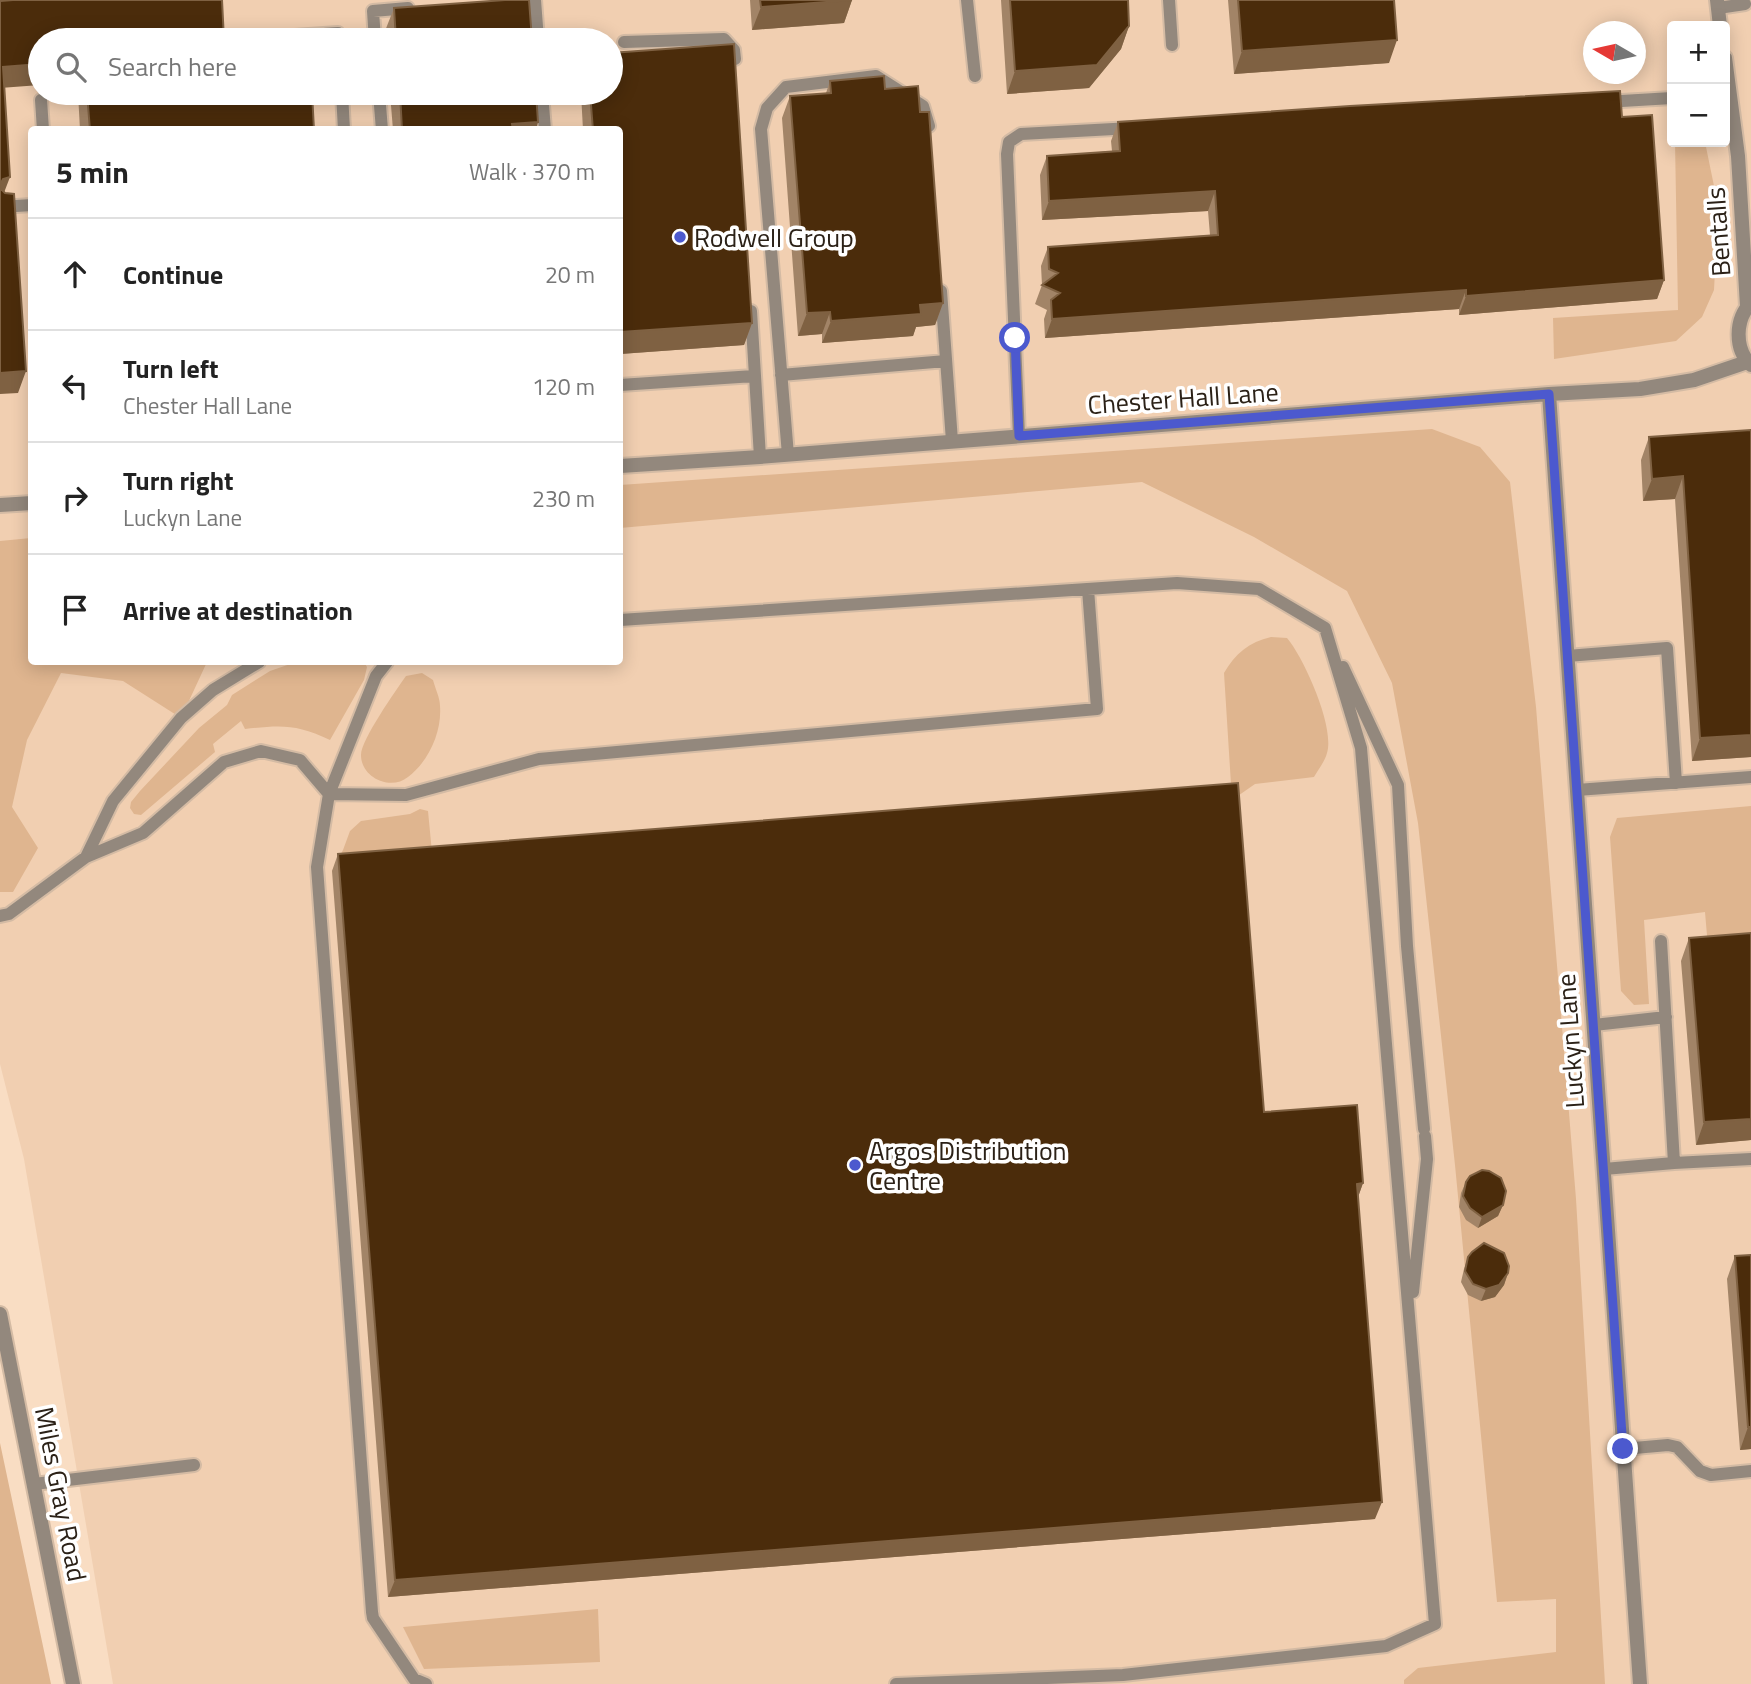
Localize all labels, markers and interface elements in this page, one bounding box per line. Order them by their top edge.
north arrow [1583,21,1646,84]
map controls [1667,21,1730,147]
button: + [1667,21,1730,84]
search box [28,28,623,105]
text: Search here [108,47,237,86]
icon: search [52,48,90,86]
button: − [1667,84,1730,147]
text: 5 min [56,149,129,195]
text: Walk · 370 m [469,154,595,189]
street label: Bentalls [1695,186,1741,278]
place label: Rodwell Group [694,218,854,257]
marker: Rodwell Group [672,229,688,245]
icon: ahead [56,255,94,293]
text: Continue [123,255,223,294]
text: 20 m [545,257,595,292]
route start [999,322,1030,353]
text: Turn left [123,349,218,388]
icon: left [56,367,94,405]
text: 120 m [532,369,595,404]
street label: Chester Hall Lane [1086,372,1280,424]
text: Chester Hall Lane [123,388,292,423]
text: Turn right [123,461,234,500]
icon: right [56,479,94,517]
text: 230 m [532,481,595,516]
text: Luckyn Lane [123,500,242,535]
icon: arrive [56,591,94,629]
text: Arrive at destination [123,591,353,630]
street label: Luckyn Lane [1546,972,1594,1110]
place label: Argos Distribution Centre [869,1131,1067,1200]
marker: Argos Distribution Centre [847,1157,863,1173]
street label: Miles Gray Road [25,1403,97,1585]
route end [1607,1433,1638,1464]

